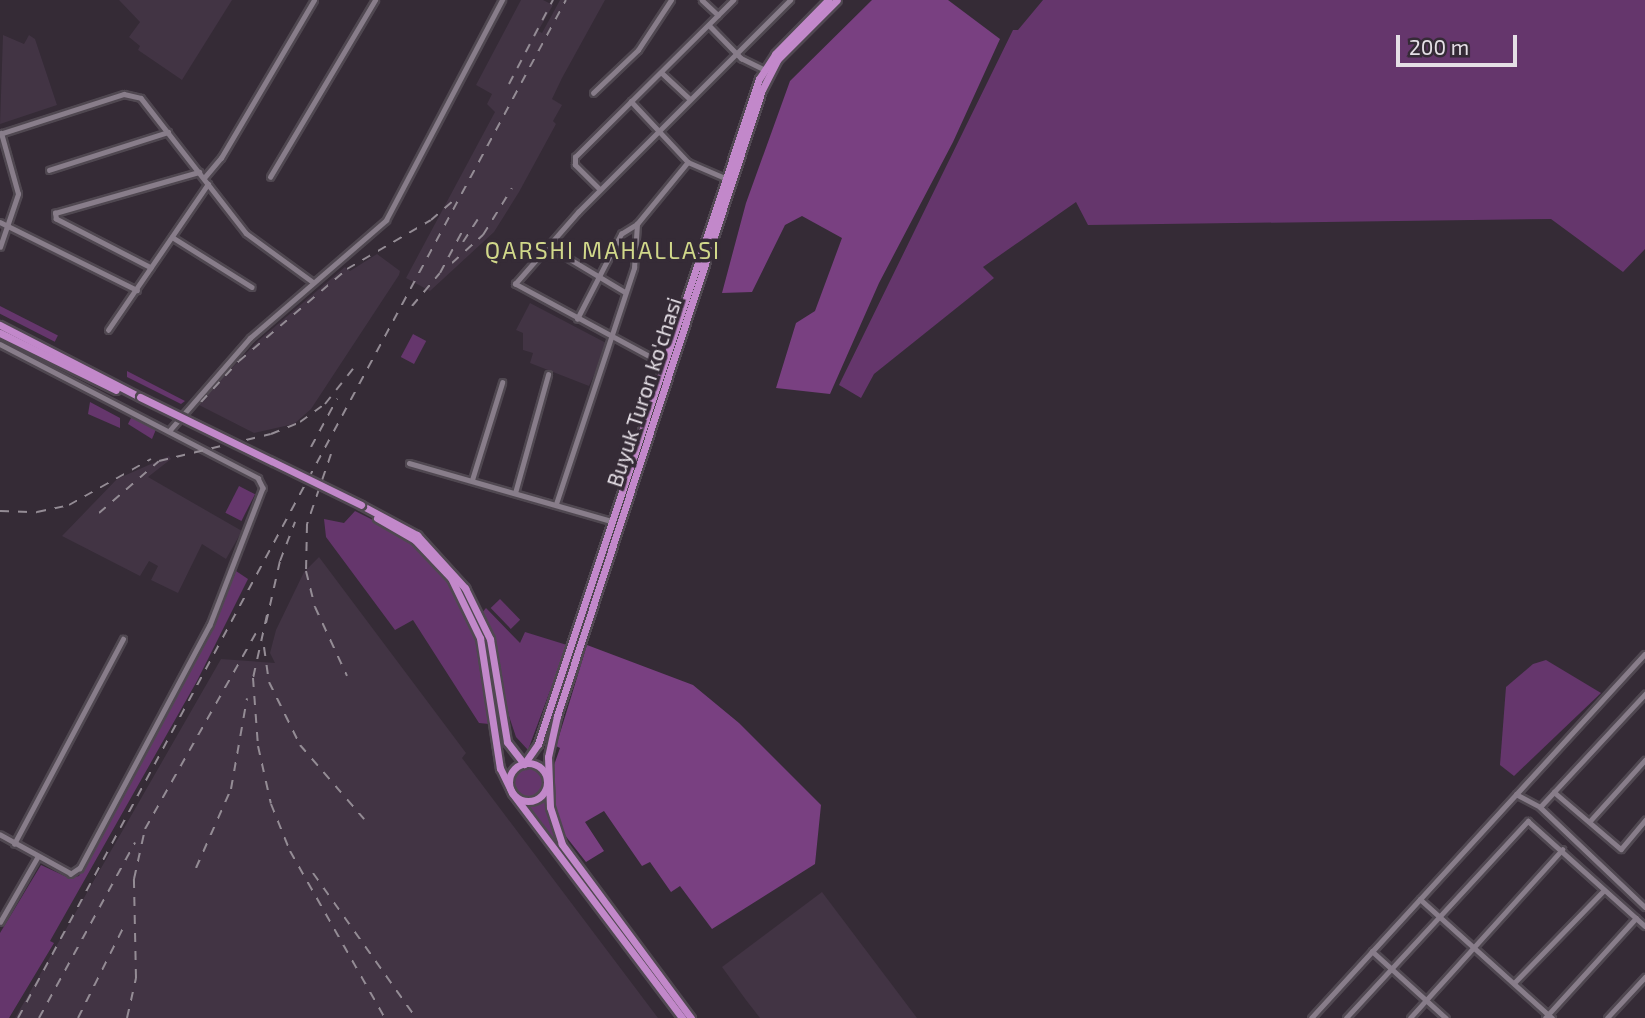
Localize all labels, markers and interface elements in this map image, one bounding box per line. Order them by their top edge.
scale bar [1400,21,1521,65]
text: 200 m [1409,34,1469,59]
district label: QARSHI MAHALLASI [487,236,719,264]
street label: Buyuk Turon ko'chasi [601,294,687,490]

